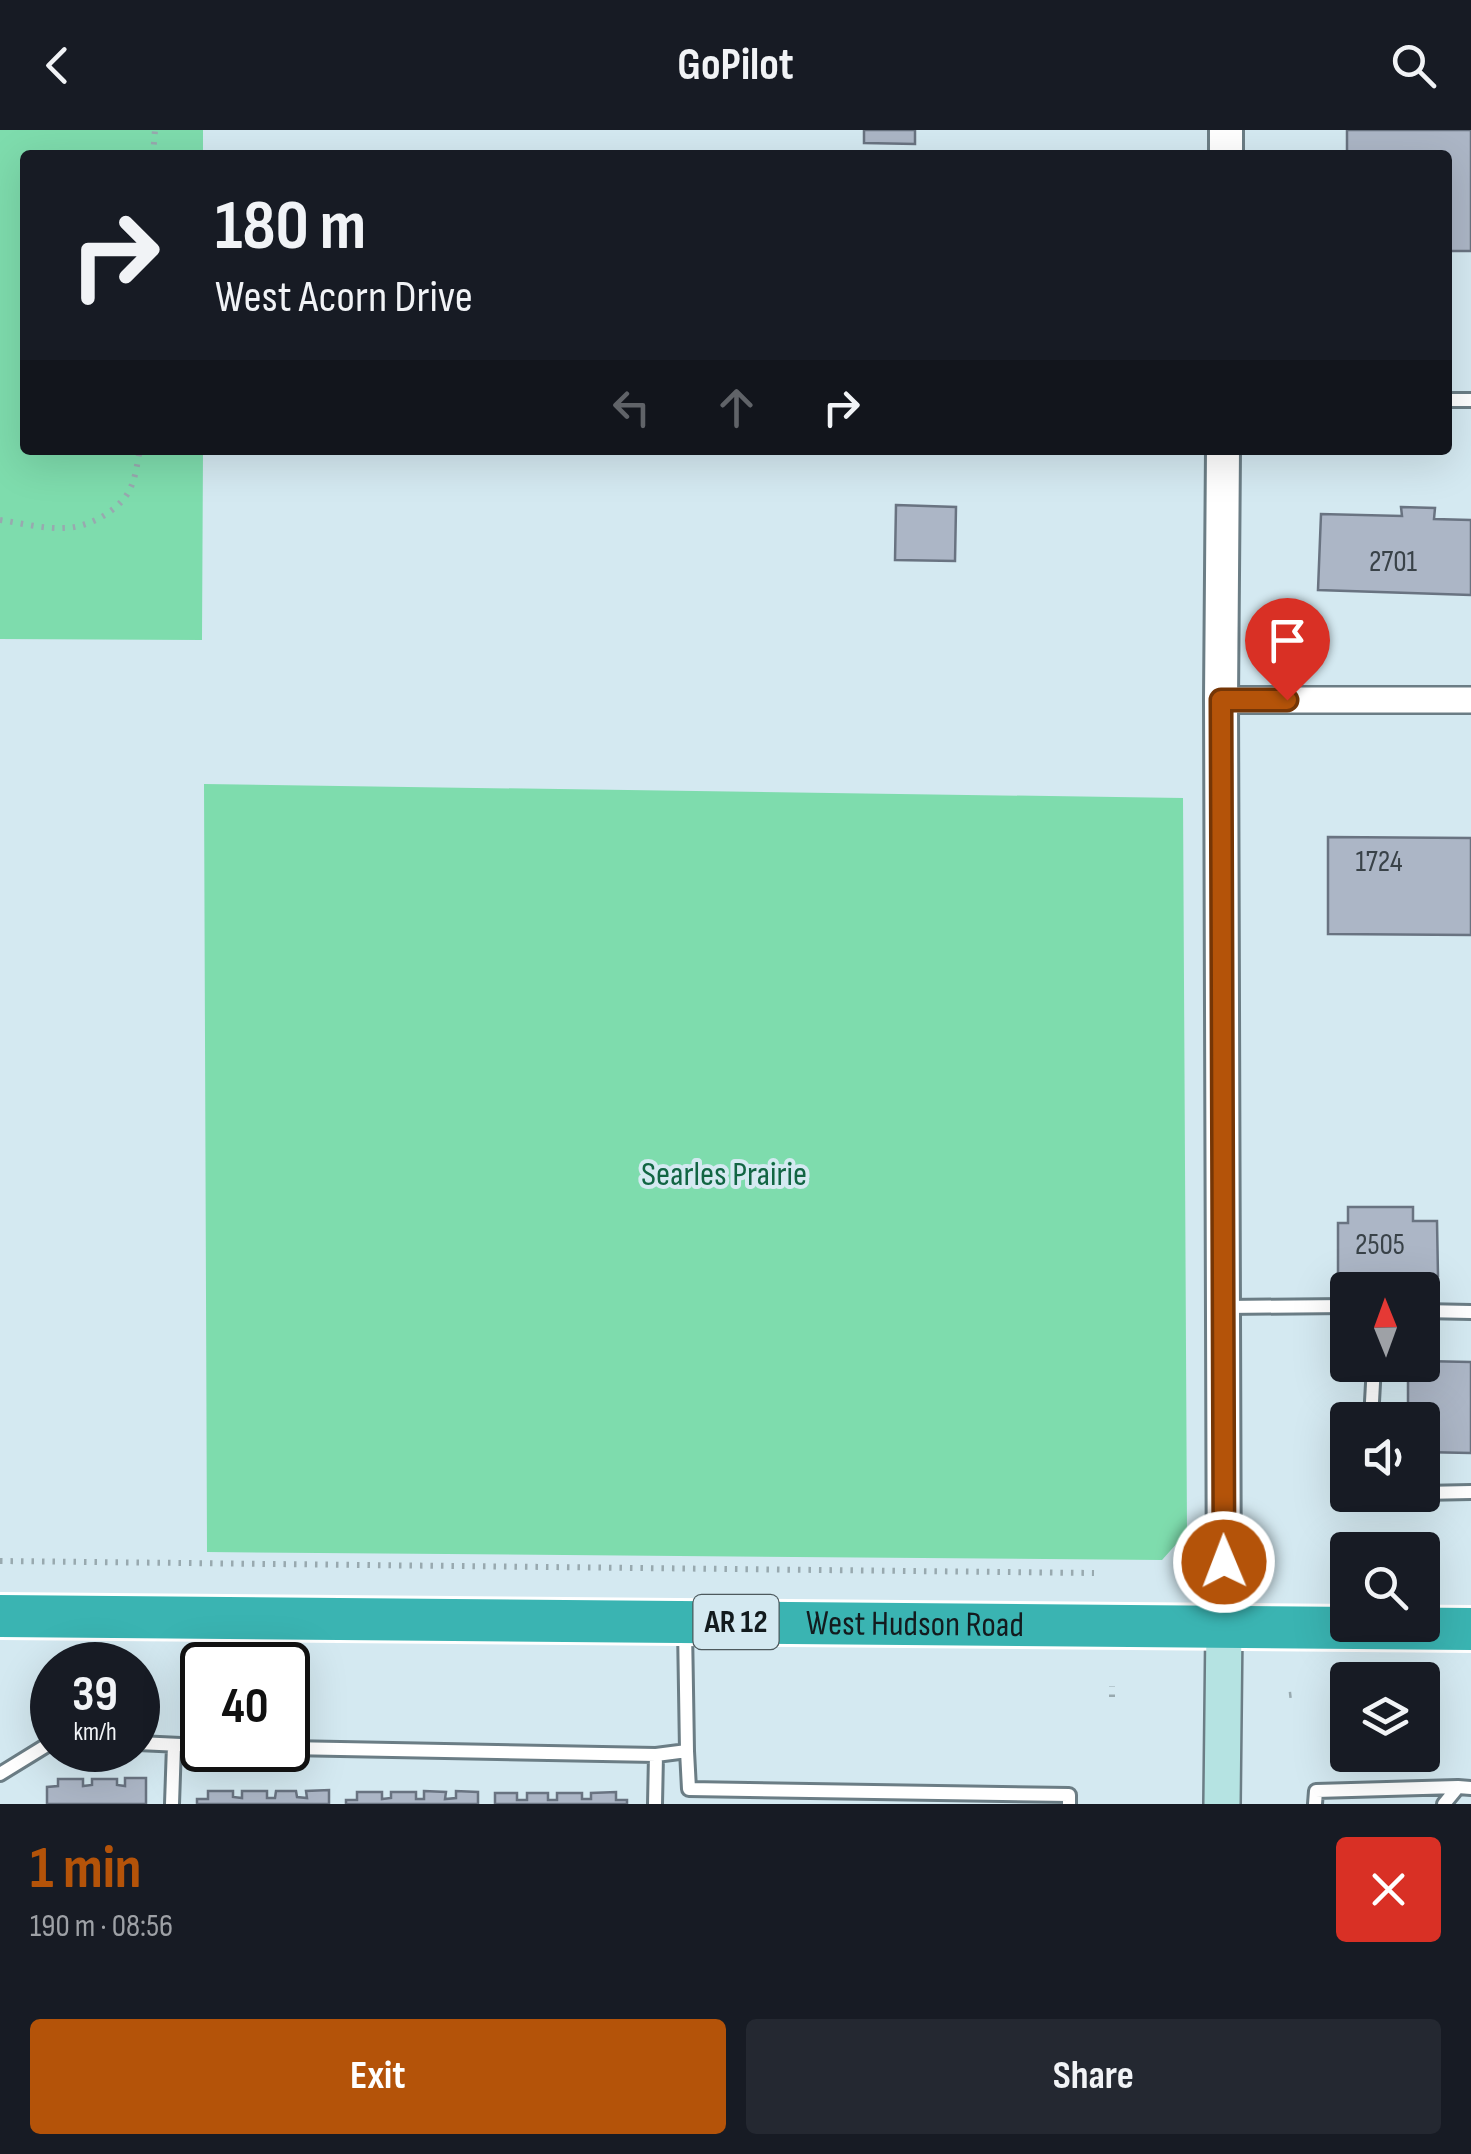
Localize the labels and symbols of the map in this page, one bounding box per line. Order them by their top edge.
house number: 2701 [1369,544,1418,580]
pin [1245,598,1330,701]
house number: 1724 [1355,844,1403,880]
park label: Searles Prairie [641,1153,807,1196]
house number: 2505 [1355,1227,1405,1263]
north arrow [1330,1272,1440,1382]
position arrow [1172,1510,1276,1614]
road number: AR 12 [694,1595,778,1649]
street label: West Hudson Road [806,1602,1024,1647]
speed limit sign: 40 [180,1642,310,1772]

